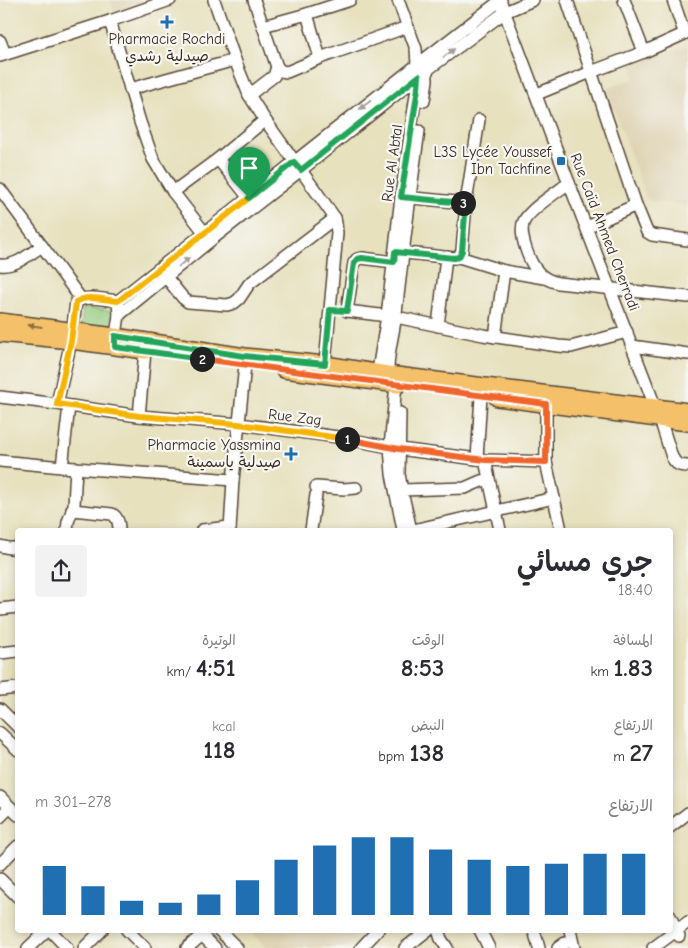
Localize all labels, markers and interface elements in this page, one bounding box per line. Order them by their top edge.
marker: Pharmacie Rochdi صيدلية رشدي [161,16,173,28]
place label: Pharmacie Rochdi صيدلية رشدي [109,30,225,67]
one-way arrow [442,48,456,58]
one-way arrow [359,100,372,111]
street label: Rue Al Abtal [378,123,406,203]
place label: L3S Lycée Youssef Ibn Tachfine [434,143,552,178]
pin [228,147,270,198]
street label: Rue Caïd Ahmed Cherradi [567,151,643,313]
icon: arrive [235,154,263,182]
marker: L3S Lycée Youssef Ibn Tachfine [555,155,567,167]
pin: 3 [450,190,476,216]
text: 3 [460,195,467,212]
one-way arrow [177,256,190,267]
one-way arrow [26,321,42,329]
pin: 2 [190,346,214,372]
text: 2 [199,351,206,368]
street label: Rue Zag [267,405,323,429]
pin: 1 [334,426,360,452]
text: 1 [345,431,350,448]
place label: Pharmacie Yassmina صيدلية ياسمينة [147,436,281,471]
marker: Pharmacie Yassmina صيدلية ياسمينة [285,448,297,460]
button: share [35,545,87,597]
text: جري مسائي [517,546,653,578]
text: 18:40 [618,581,653,599]
text: الوتيرة [202,632,236,649]
text: الوقت [412,632,444,649]
text: المسافة [613,632,653,649]
text: 4:51 [196,653,236,682]
text: 8:53 [401,653,444,682]
text: 1.83 [614,653,653,682]
text: /km [167,663,196,680]
text: km [590,663,614,680]
text: النبض [411,717,444,734]
text: الارتفاع [614,717,653,734]
text: kcal [212,718,236,735]
text: 118 [203,735,236,764]
text: 138 [409,738,444,767]
text: 27 [630,738,653,767]
text: bpm [378,748,409,765]
text: m [613,748,630,765]
text: 278–301 m [35,793,111,811]
text: الارتفاع [608,797,653,815]

